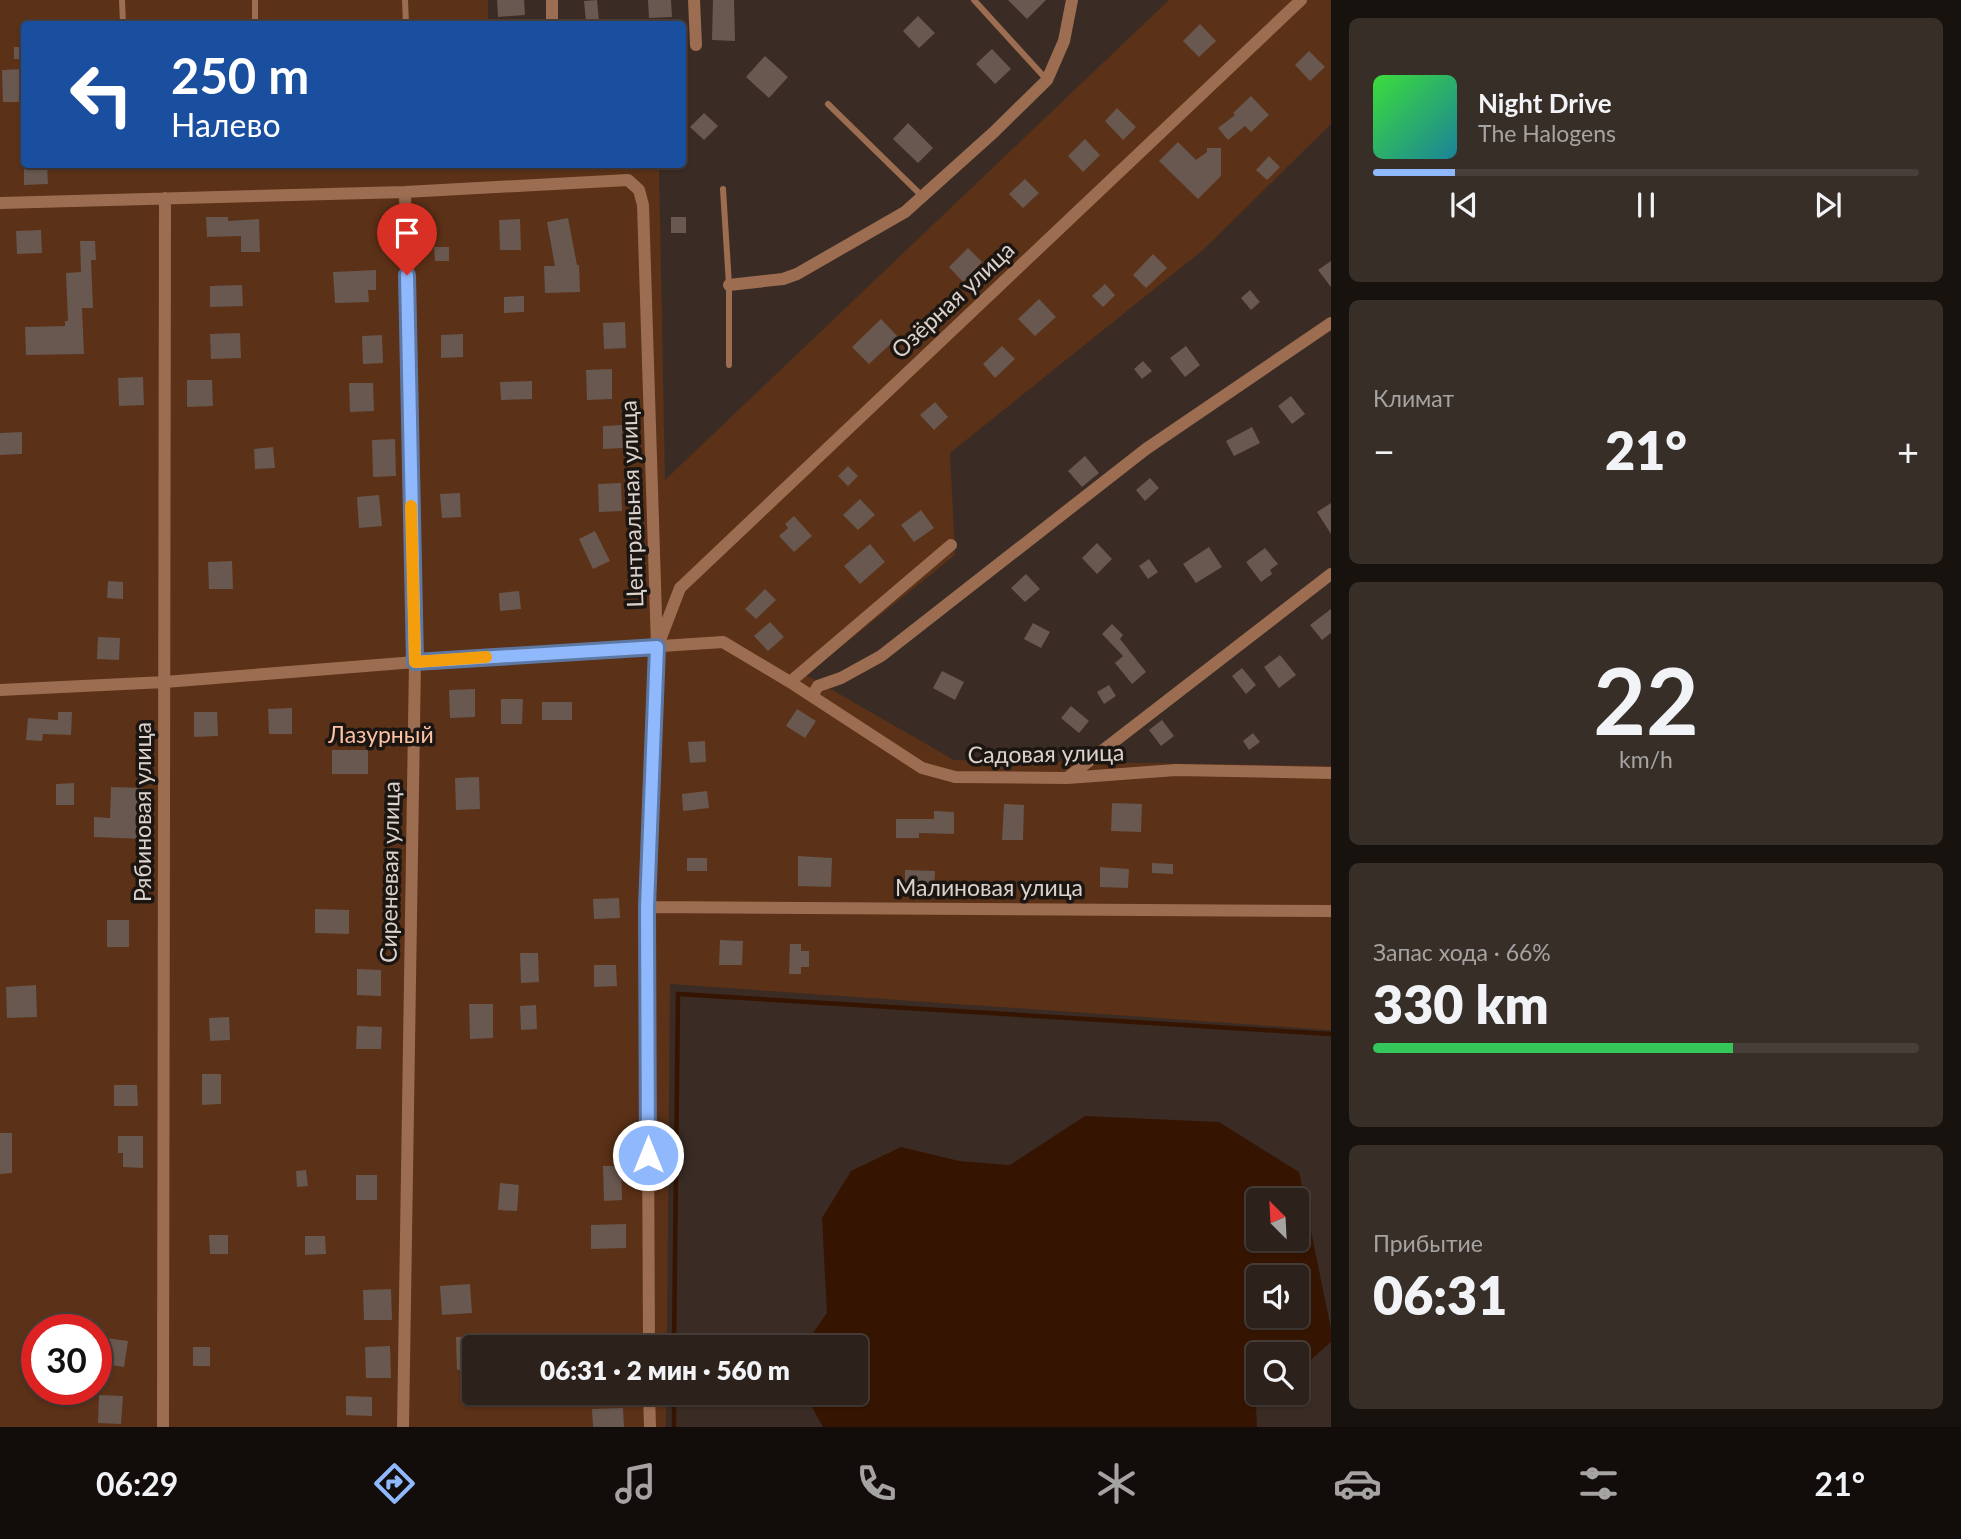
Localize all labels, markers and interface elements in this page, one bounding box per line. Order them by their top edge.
text: 250 m [171,46,309,104]
icon: left [56,49,147,140]
text: Night Drive [1478,87,1612,119]
text: Налево [171,105,281,144]
text: The Halogens [1478,119,1616,147]
icon: previous [1445,186,1483,224]
icon: pause [1627,186,1665,224]
icon: next [1809,186,1847,224]
pin [377,203,437,275]
icon: arrive [388,214,426,252]
street label: Озёрная улица [885,235,1020,363]
text: Климат [1373,384,1454,412]
street label: Центральная улица [613,400,649,608]
text: 21° [1605,419,1687,481]
text: − [1373,428,1395,474]
text: + [1897,428,1919,474]
text: 22 [1593,645,1699,754]
park label: Лазурный [327,720,434,748]
street label: Рябиновая улица [128,722,156,902]
street label: Садовая улица [967,738,1125,768]
text: km/h [1619,745,1673,773]
street label: Сиреневая улица [373,781,405,963]
street label: Малиновая улица [895,873,1083,901]
text: Запас хода · 66% [1373,938,1551,966]
text: 330 km [1373,973,1549,1035]
position arrow [611,1118,685,1192]
north arrow [1246,1188,1309,1251]
map controls [1246,1188,1309,1405]
text: Прибытие [1373,1229,1483,1257]
text: 06:31 [1373,1264,1507,1326]
button: sound [1246,1265,1309,1328]
speed limit sign: 30 [21,1314,112,1405]
button: search [1246,1342,1309,1405]
text: 06:31 · 2 мин · 560 m [540,1354,790,1386]
icon: directions [370,1459,419,1508]
icon: music [611,1459,660,1508]
icon: phone [852,1459,901,1508]
icon: climate [1092,1459,1141,1508]
icon: car [1333,1459,1382,1508]
icon: filters [1574,1459,1623,1508]
text: 06:29 [96,1464,178,1503]
text: 21° [1815,1464,1865,1503]

